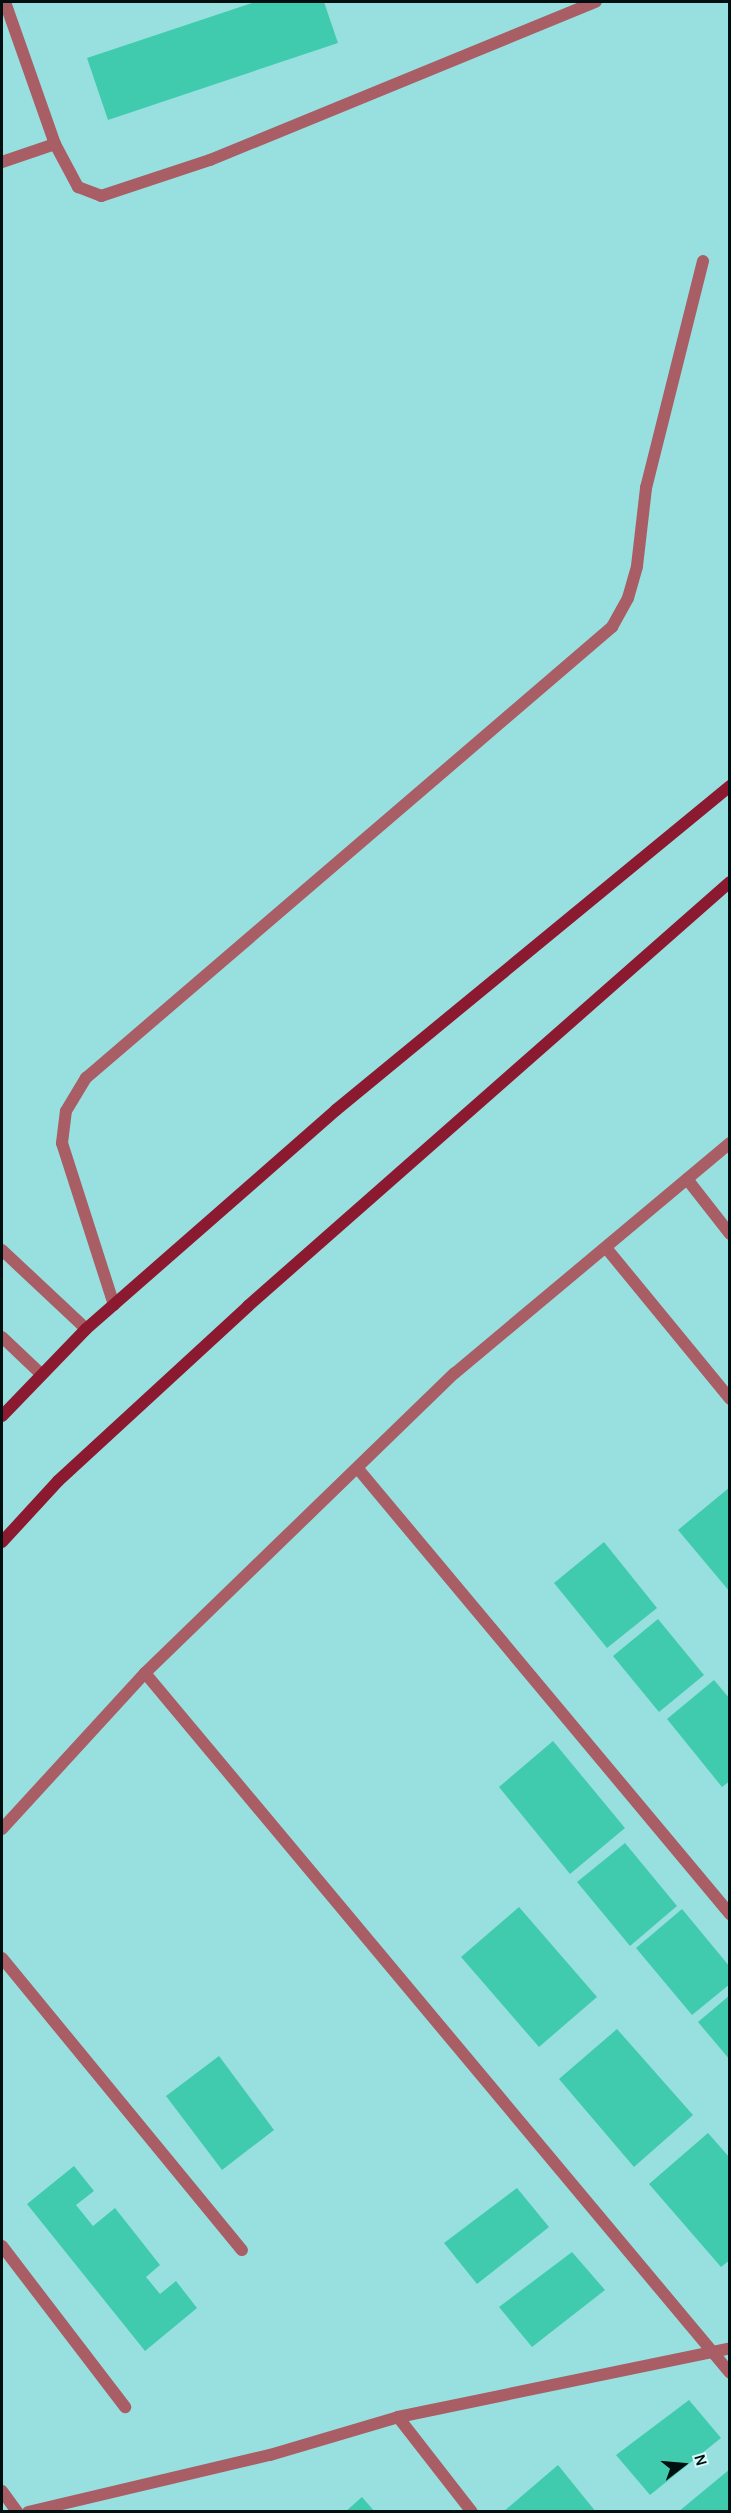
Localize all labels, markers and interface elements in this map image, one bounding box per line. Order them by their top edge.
north arrow [653,2435,713,2495]
text: N [690,2452,711,2468]

